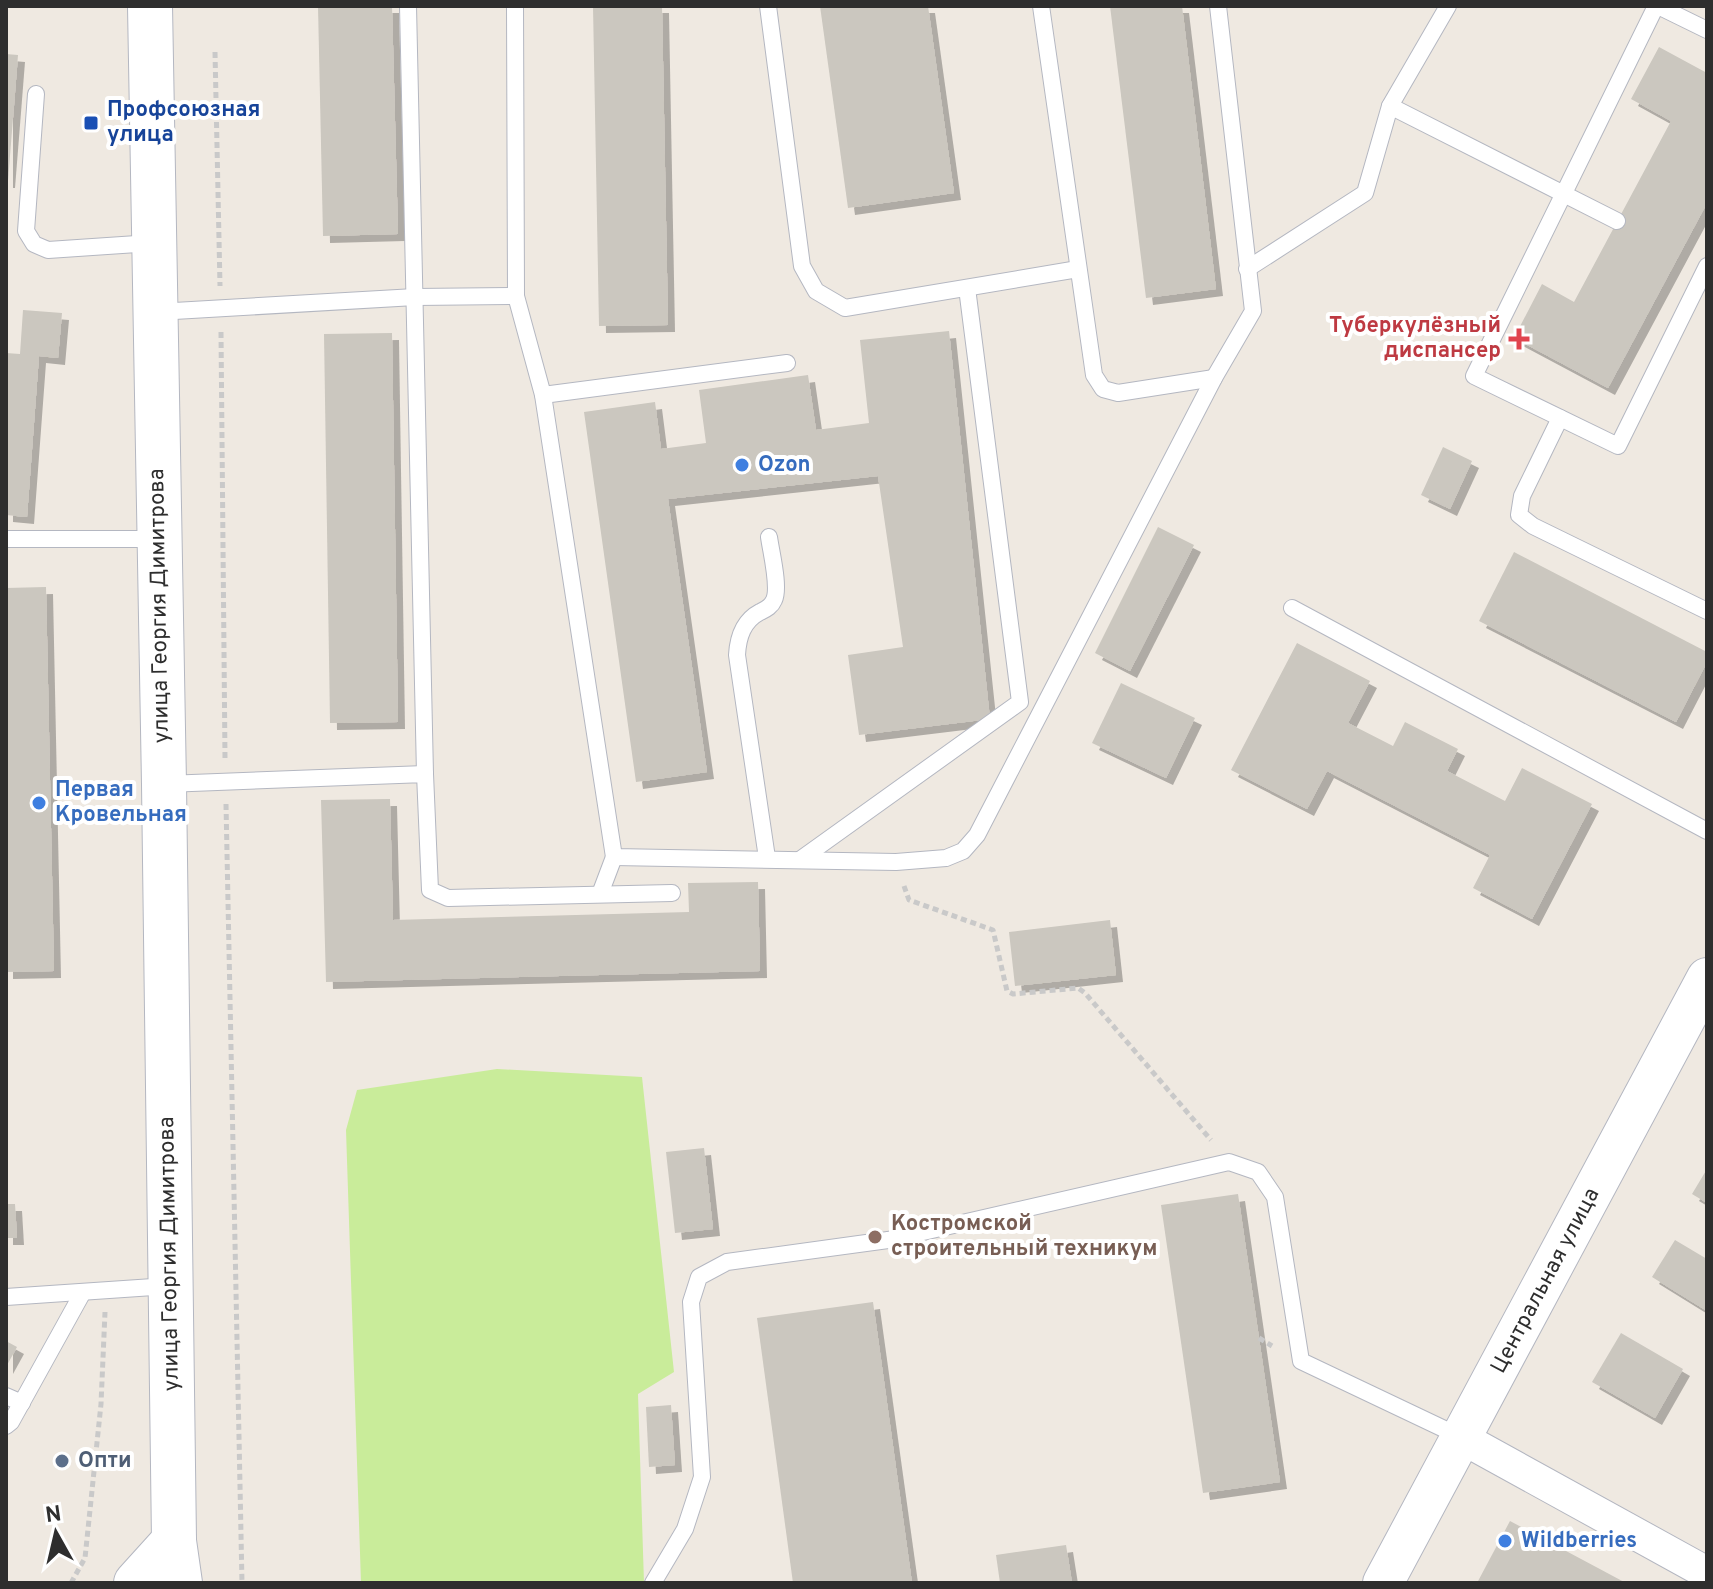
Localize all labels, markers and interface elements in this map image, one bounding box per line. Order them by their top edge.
place label: Профсоюзная улица [107,97,260,149]
marker: Профсоюзная улица [82,114,100,132]
place label: Туберкулёзный диспансер [1329,313,1501,365]
marker: Туберкулёзный диспансер [1508,328,1530,350]
place label: Ozon [758,452,811,479]
marker: Ozon [733,456,751,474]
street label: улица Георгия Димитрова [144,468,176,744]
place label: Первая Кровельная [55,777,187,829]
marker: Первая Кровельная [30,794,48,812]
street label: улица Георгия Димитрова [154,1116,186,1392]
street label: Центральная улица [1486,1184,1606,1378]
place label: Костромской строительный техникум [891,1211,1157,1263]
marker: Костромской строительный техникум [866,1228,884,1246]
place label: Опти [78,1448,132,1475]
marker: Опти [53,1452,71,1470]
north arrow [16,1493,96,1573]
text: N [44,1501,63,1530]
place label: Wildberries [1521,1528,1637,1555]
marker: Wildberries [1496,1532,1514,1550]

